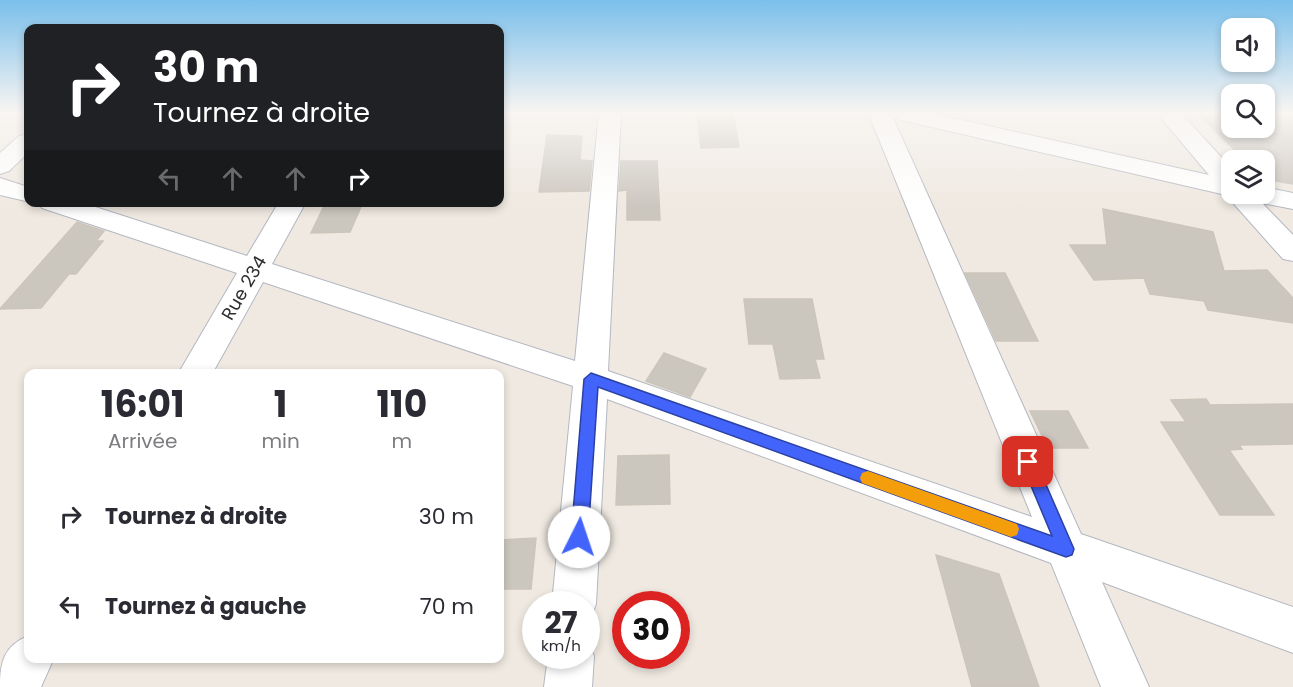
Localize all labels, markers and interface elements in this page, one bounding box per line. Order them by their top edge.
map controls [1221,18,1275,204]
button: sound [1221,18,1275,72]
text: 30 m [153,38,259,97]
icon: right [54,48,132,126]
button: search [1221,84,1275,138]
text: Tournez à droite [153,94,370,131]
button: layers [1221,150,1275,204]
icon: left [153,162,186,195]
icon: ahead [216,162,249,195]
icon: ahead [279,162,312,195]
icon: right [342,162,375,195]
street label: Rue 234 [215,251,272,325]
text: 16:01 [101,379,185,430]
text: 1 [274,379,287,430]
text: 110 [377,379,427,430]
text: Arrivée [108,427,177,455]
text: min [261,427,300,455]
text: m [392,427,412,455]
pin [1002,436,1053,487]
icon: arrive [1011,445,1044,478]
icon: right [54,500,87,533]
text: Tournez à droite [105,501,287,532]
text: 30 m [419,501,474,532]
position arrow [547,505,611,569]
icon: left [54,590,87,623]
text: Tournez à gauche [105,591,306,622]
text: 70 m [420,591,474,622]
speed limit sign: 30 [612,591,690,669]
text: 27 [544,601,578,644]
text: km/h [541,635,581,656]

